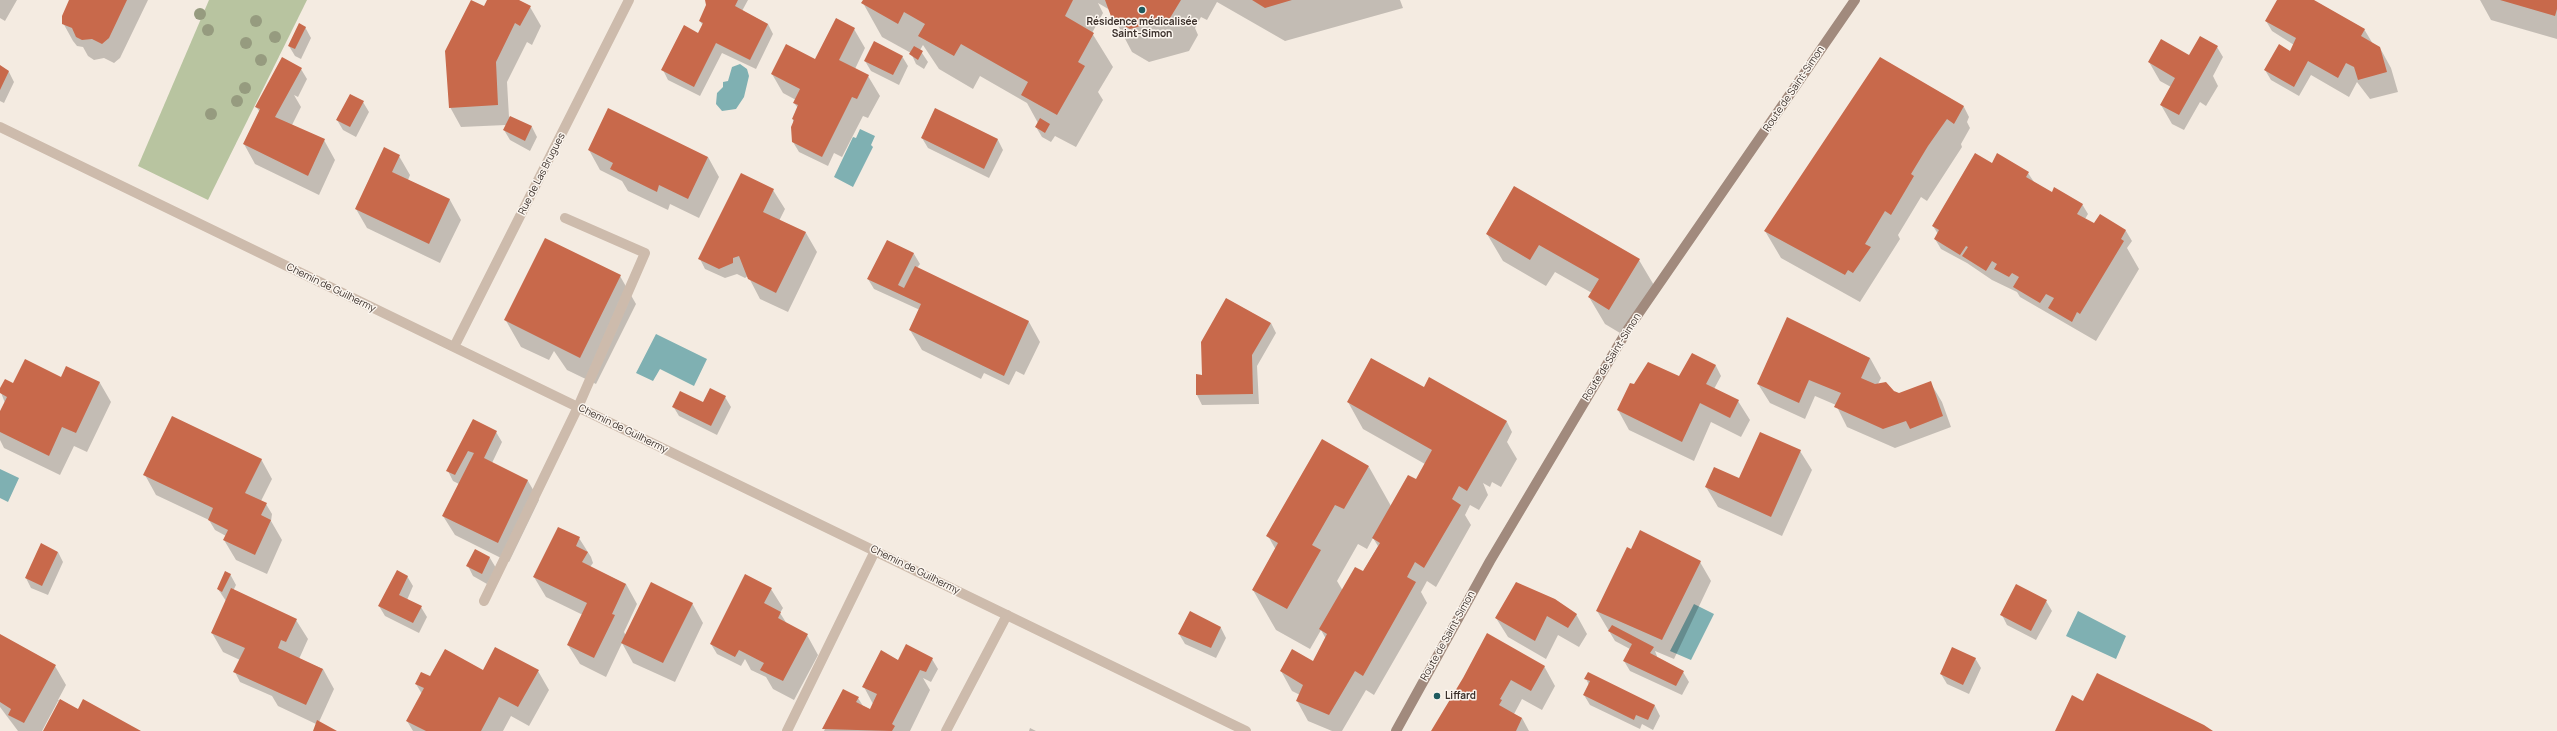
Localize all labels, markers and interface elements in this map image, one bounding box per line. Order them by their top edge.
marker: Résidence médicalisée Saint-Simon [1137,5,1147,15]
place label: Résidence médicalisée Saint-Simon [1086,16,1198,40]
street label: Route de Saint-Simon [1761,44,1827,134]
street label: Rue de Las Brugues [516,131,568,217]
street label: Chemin de Guilhermy [284,261,378,315]
street label: Route de Saint-Simon [1580,311,1644,403]
street label: Chemin de Guilhermy [576,402,670,456]
street label: Chemin de Guilhermy [868,543,962,597]
street label: Route de Saint-Simon [1418,589,1478,683]
place label: Liffard [1445,690,1476,702]
marker: Liffard [1432,691,1442,701]

